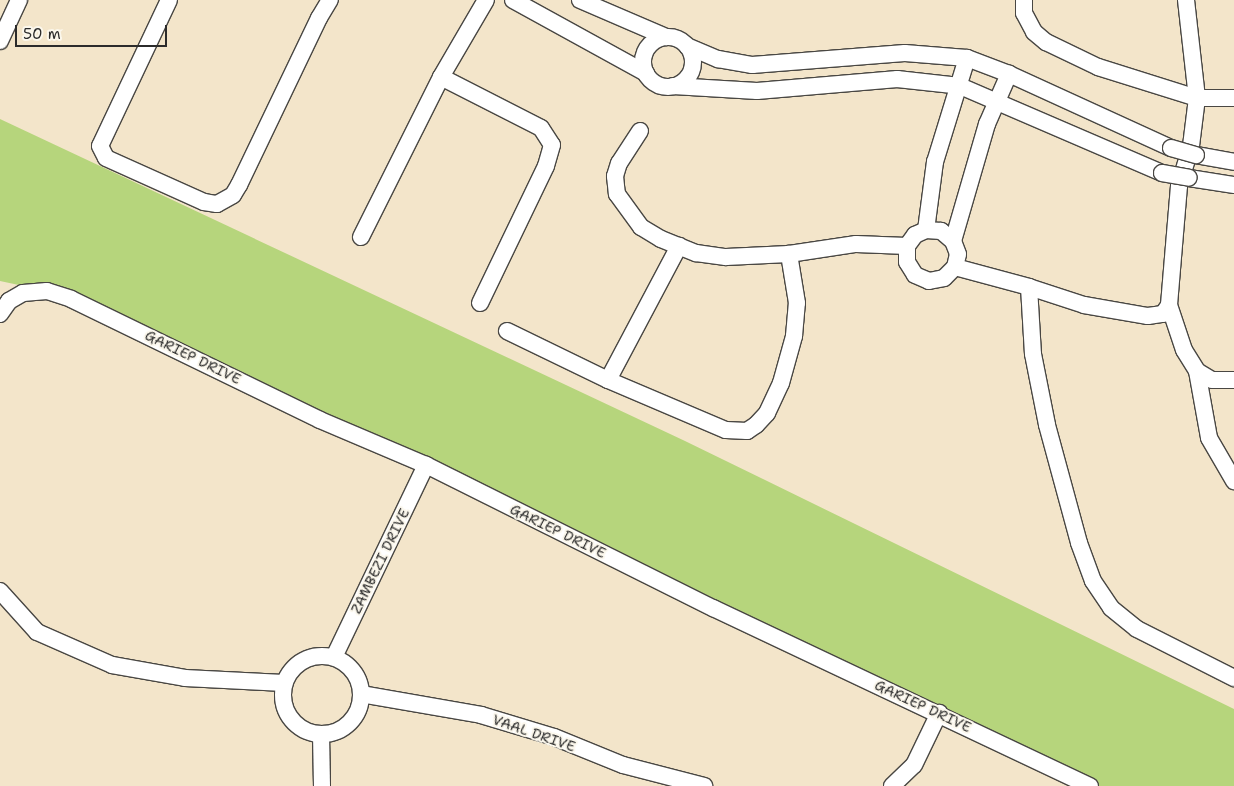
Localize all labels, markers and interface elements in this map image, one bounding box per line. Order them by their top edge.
scale bar [18,15,170,47]
text: 50 m [23,24,61,44]
street label: GARIEP DRIVE [142,327,244,387]
street label: GARIEP DRIVE [507,501,609,561]
street label: ZAMBEZI DRIVE [347,506,413,616]
street label: GARIEP DRIVE [872,676,974,736]
street label: VAAL DRIVE [490,711,578,755]

